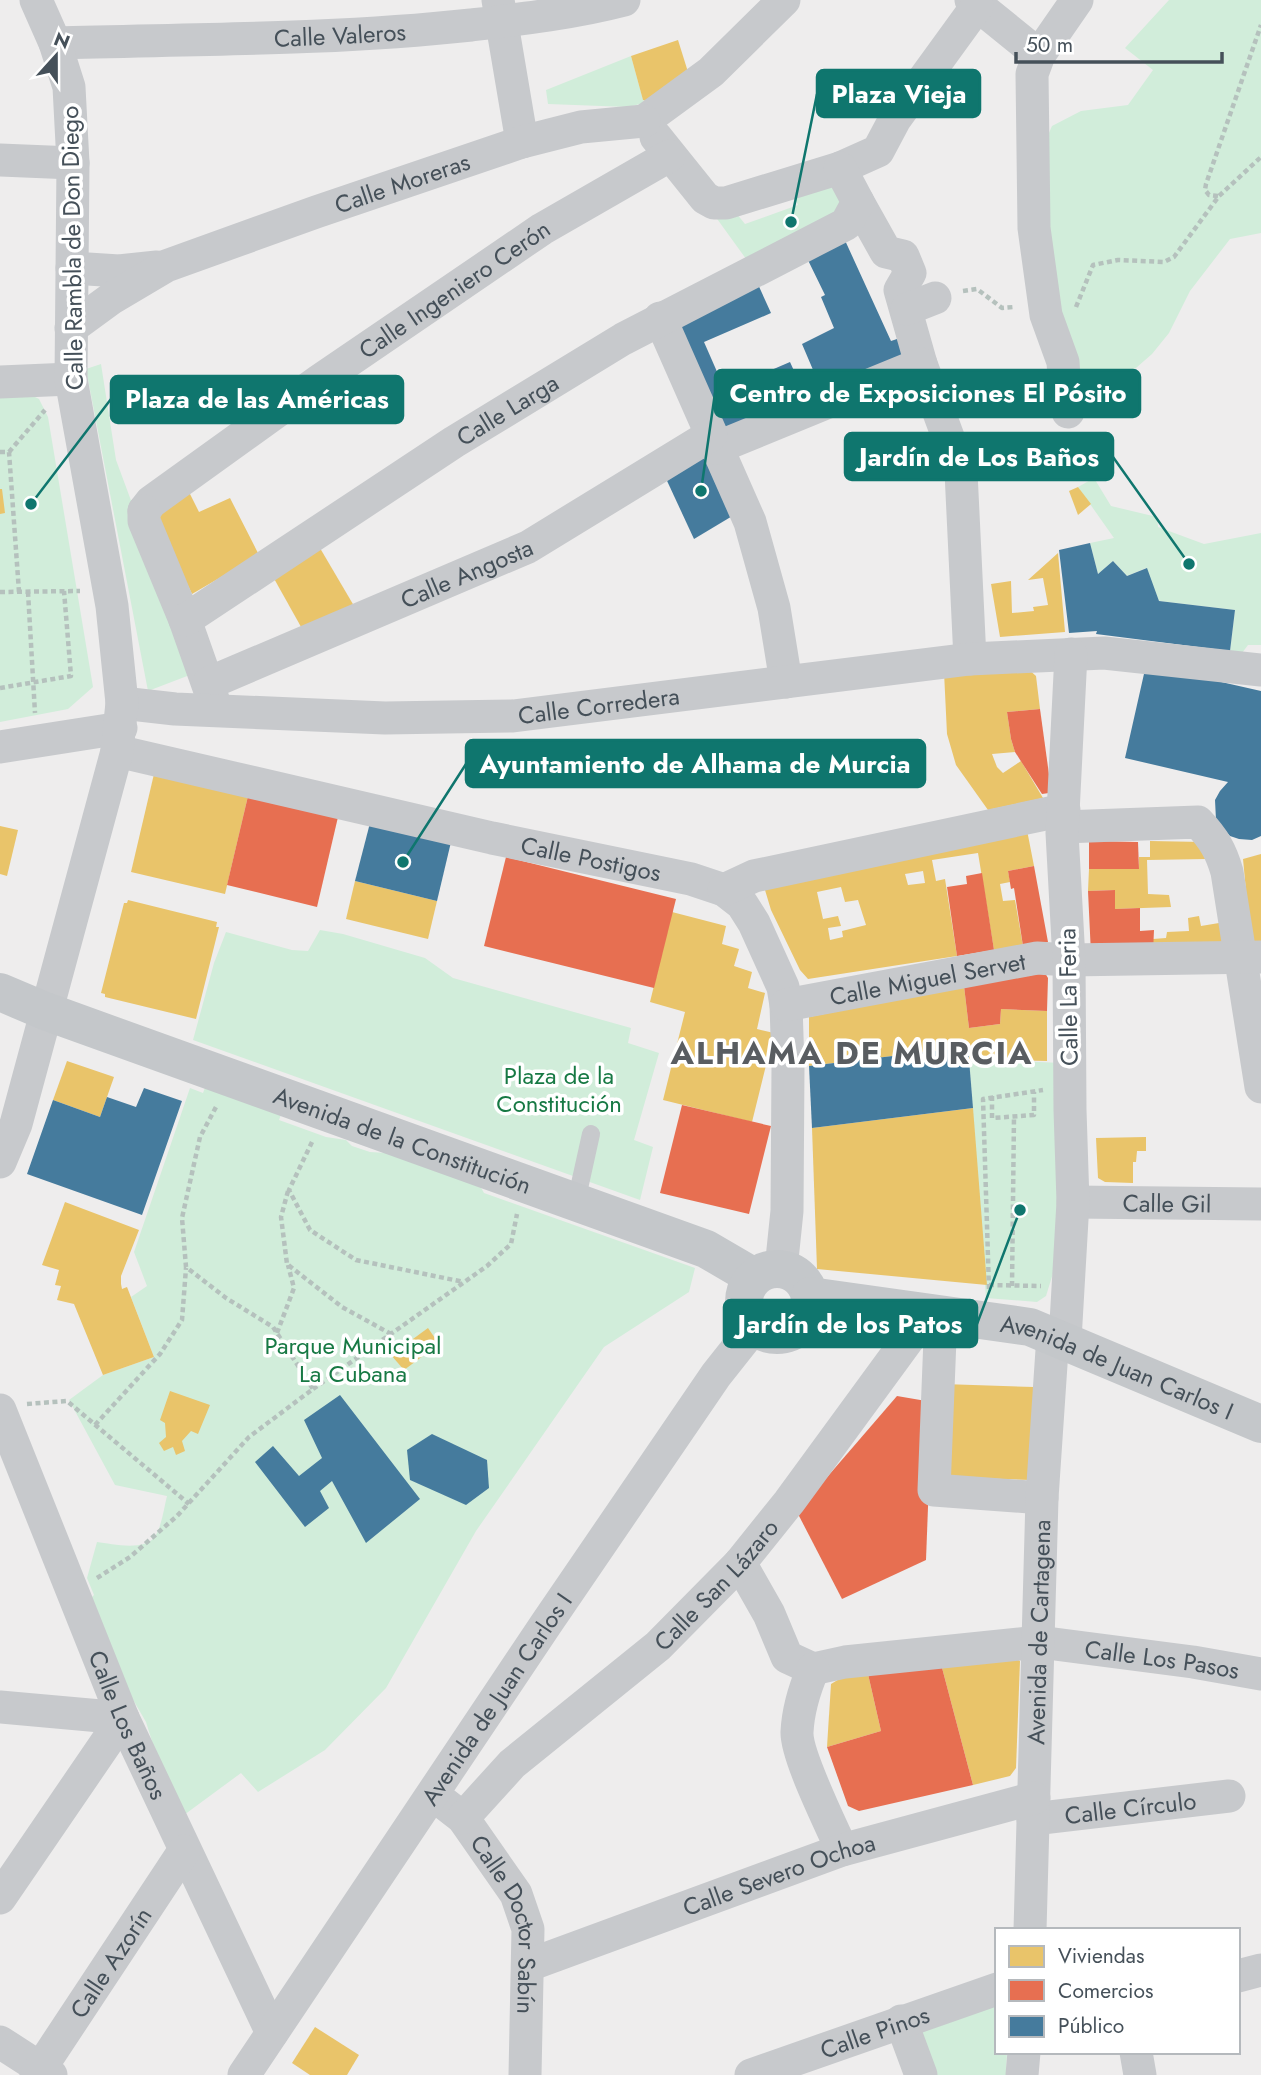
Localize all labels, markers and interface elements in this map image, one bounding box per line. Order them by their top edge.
street label: Calle Valeros [273,14,407,55]
north arrow [21,21,91,91]
scale bar [1016,21,1222,65]
text: N [50,25,74,56]
text: 50 m [1026,30,1073,60]
callout: Plaza Vieja [817,70,980,117]
text: Plaza Vieja [832,75,966,113]
street label: Calle Rambla de Don Diego [52,106,92,390]
street label: Calle Moreras [330,143,475,222]
street label: Calle Ingeniero Cerón [351,211,557,367]
street label: Calle Larga [449,365,565,454]
callout: Centro de Exposiciones El Pósito [715,370,1140,417]
text: Centro de Exposiciones El Pósito [729,374,1127,412]
callout: Plaza de las Américas [111,376,403,423]
text: Plaza de las Américas [125,380,389,418]
callout: Jardín de Los Baños [845,433,1113,480]
text: Jardín de Los Baños [854,438,1099,476]
street label: Calle Angosta [395,529,538,617]
street label: Calle Corredera [516,678,682,733]
callout: Ayuntamiento de Alhama de Murcia [466,740,925,787]
text: Ayuntamiento de Alhama de Murcia [478,745,911,783]
street label: Calle Postigos [518,827,664,890]
street label: Calle La Feria [1049,928,1087,1066]
street label: Calle Miguel Servet [827,943,1029,1014]
district label: ALHAMA DE MURCIA [670,1030,1033,1076]
park label: Plaza de la Constitución [496,1058,622,1121]
street label: Avenida de la Constitución [269,1077,536,1202]
street label: Calle Gil [1122,1185,1212,1221]
callout: Jardín de los Patos [724,1300,977,1347]
text: Jardín de los Patos [733,1305,963,1343]
street label: Avenida de Juan Carlos I [998,1306,1239,1428]
park label: Parque Municipal La Cubana [264,1328,442,1391]
street label: Calle San Lázaro [645,1511,786,1658]
street label: Avenida de Cartagena [1018,1519,1059,1745]
street label: Avenida de Juan Carlos I [412,1585,580,1812]
street label: Calle Los Pasos [1083,1631,1242,1687]
street label: Calle Los Baños [80,1645,177,1805]
street label: Calle Círculo [1063,1783,1198,1833]
street label: Calle Severo Ochoa [678,1824,879,1925]
street label: Calle Doctor Sabín [462,1827,546,2014]
street label: Calle Azorín [61,1900,160,2025]
legend [995,1928,1240,2054]
text: Viviendas [1058,1941,1144,1971]
text: Comercios [1058,1976,1153,2006]
street label: Calle Pinos [815,1997,934,2067]
text: Público [1058,2011,1124,2041]

